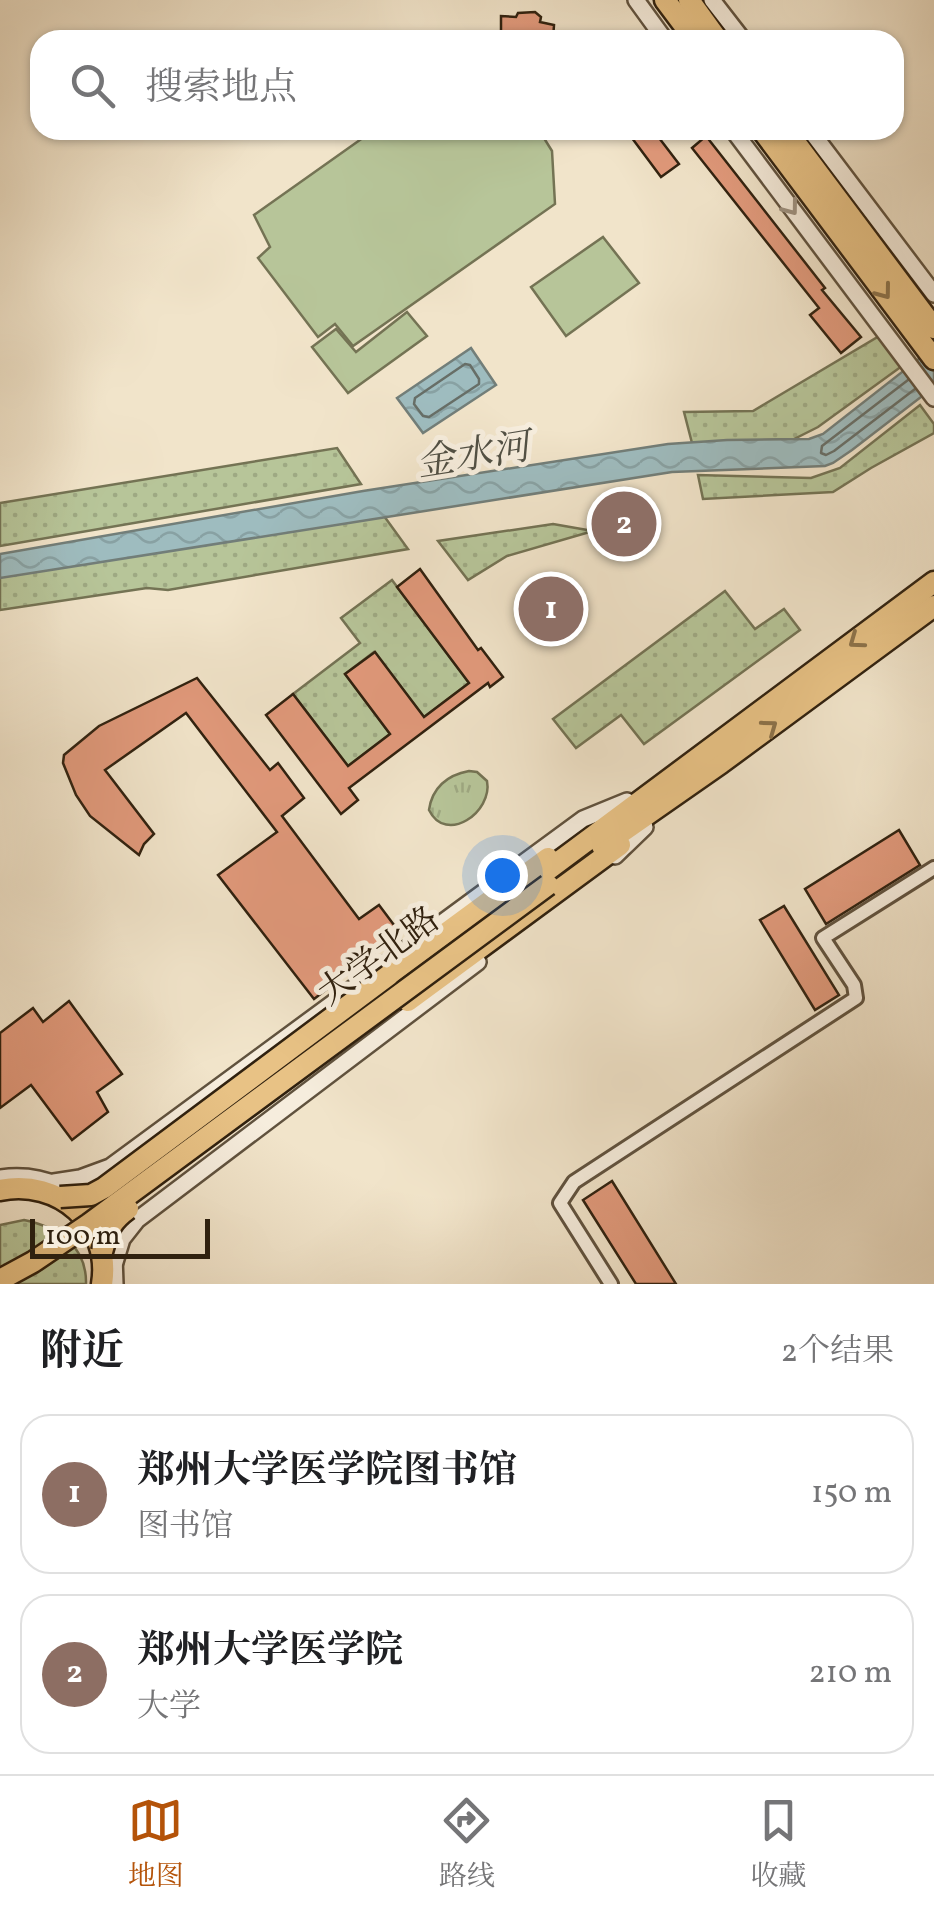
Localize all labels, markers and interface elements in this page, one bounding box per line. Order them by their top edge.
search box [30,30,904,140]
icon: search [65,58,120,113]
text: 搜索地点 [145,63,297,116]
one-way arrow [780,197,797,215]
one-way arrow [872,281,889,299]
water label: 金水河 [413,421,540,493]
pin: 2 [592,486,656,562]
pin: 1 [518,572,584,646]
one-way arrow [849,629,868,647]
one-way arrow [759,721,777,739]
your location [477,850,528,901]
street label: 大学北路 [309,897,451,1018]
scale bar [30,1214,210,1258]
text: 100 m [45,1217,120,1256]
text: 附近 [40,1324,124,1383]
text: 2个结果 [781,1331,894,1375]
text: 郑州大学医学院图书馆 [137,1446,517,1499]
text: 1 [68,1472,81,1516]
text: 150 m [811,1472,892,1516]
text: 图书馆 [137,1506,233,1550]
text: 郑州大学医学院 [137,1626,403,1679]
text: 2 [66,1652,83,1696]
text: 210 m [808,1652,892,1696]
text: 大学 [137,1686,201,1730]
tab: 地图 [128,1793,184,1897]
tab: 路线 [439,1793,495,1897]
tab: 收藏 [750,1793,806,1897]

